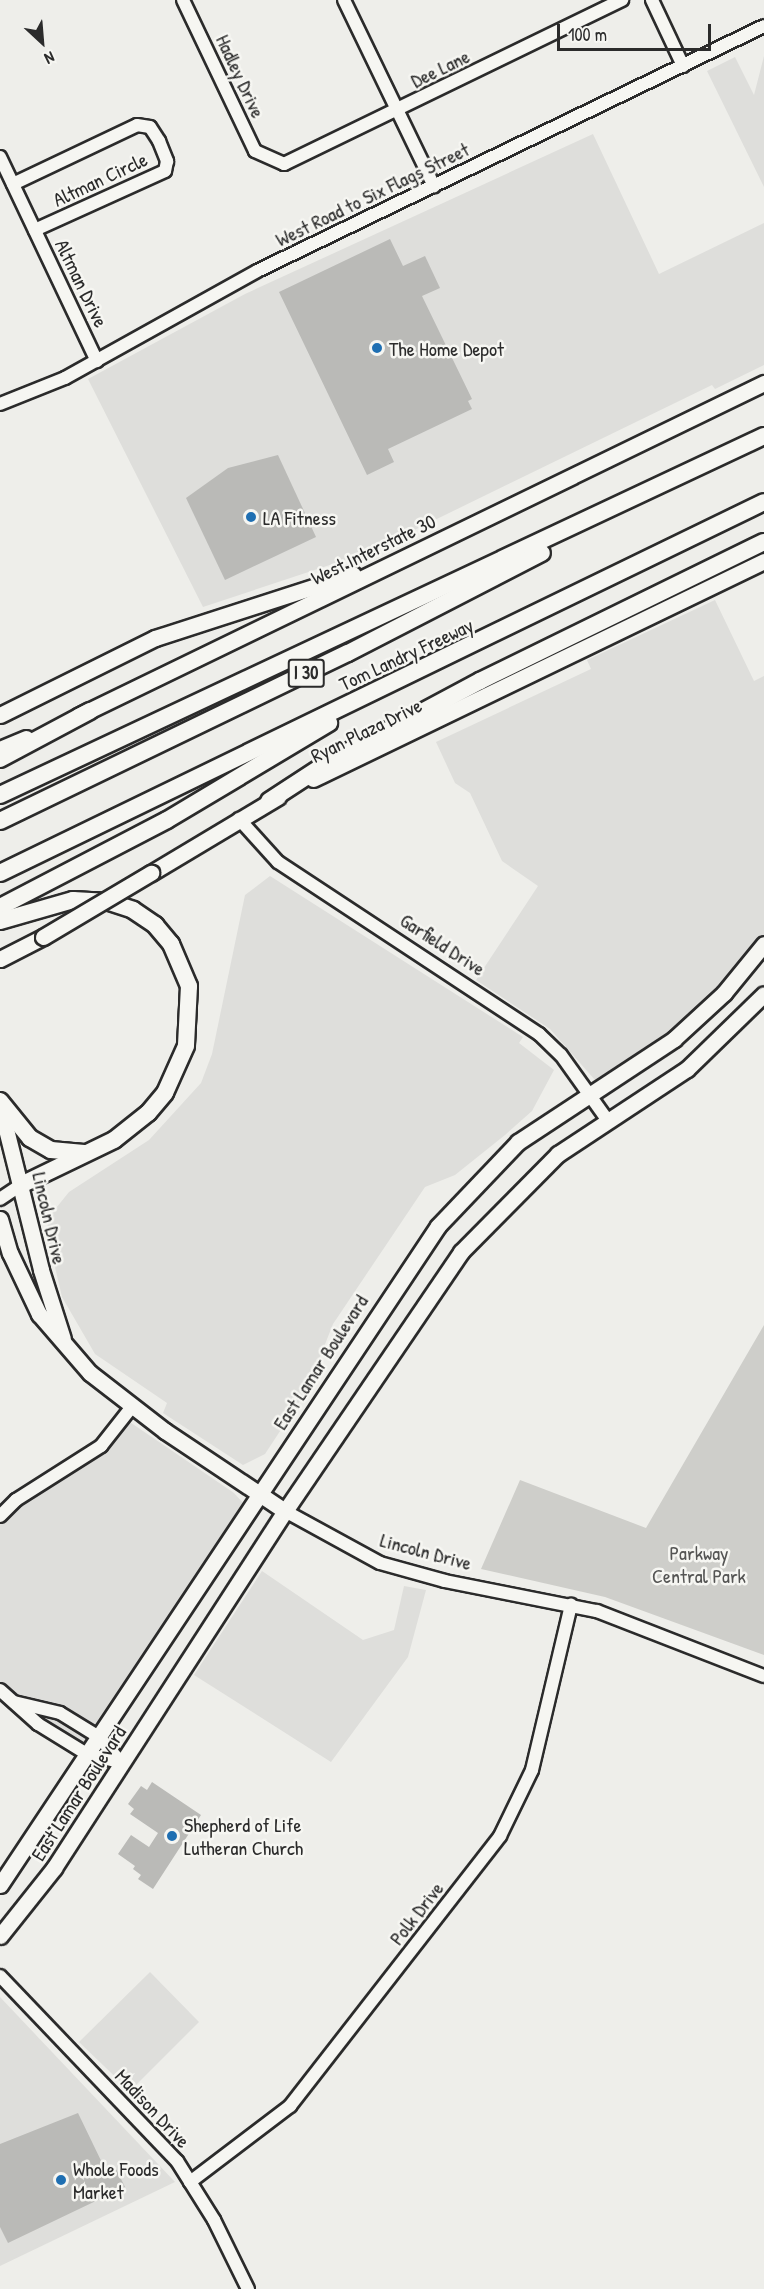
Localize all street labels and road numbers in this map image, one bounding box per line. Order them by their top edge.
street label: Hadley Drive [211,31,271,121]
street label: Dee Lane [407,44,473,92]
street label: West Road to Six Flags Street [271,137,473,251]
street label: Altman Circle [49,147,151,211]
street label: Altman Drive [50,235,114,331]
street label: West Interstate 30 [307,509,439,589]
street label: Tom Landry Freeway [335,612,477,696]
road number: I 30 [286,658,326,688]
street label: Ryan Plaza Drive [307,693,425,767]
street label: Garfield Drive [396,908,490,980]
street label: Lincoln Drive [28,1170,72,1266]
street label: East Lamar Boulevard [268,1290,372,1434]
street label: Lincoln Drive [378,1527,474,1575]
street label: East Lamar Boulevard [26,1721,130,1865]
street label: Polk Drive [384,1877,448,1949]
street label: Madison Drive [110,2064,196,2152]

